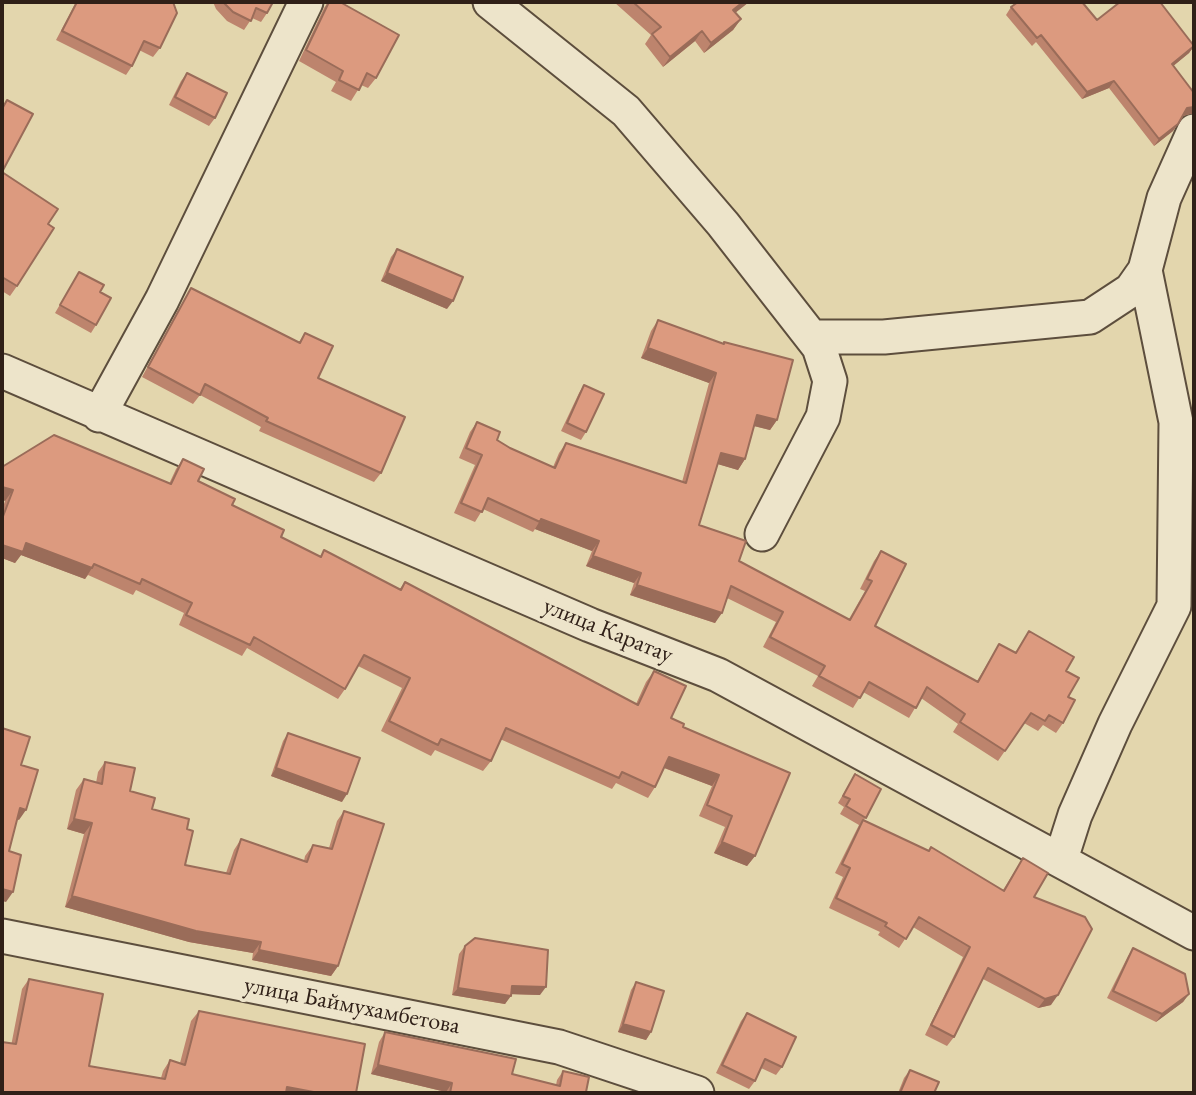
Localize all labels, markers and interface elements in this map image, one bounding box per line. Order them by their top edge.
street label: улица Каратау [539,592,677,670]
street label: улица Баймухамбетова [242,971,462,1041]

